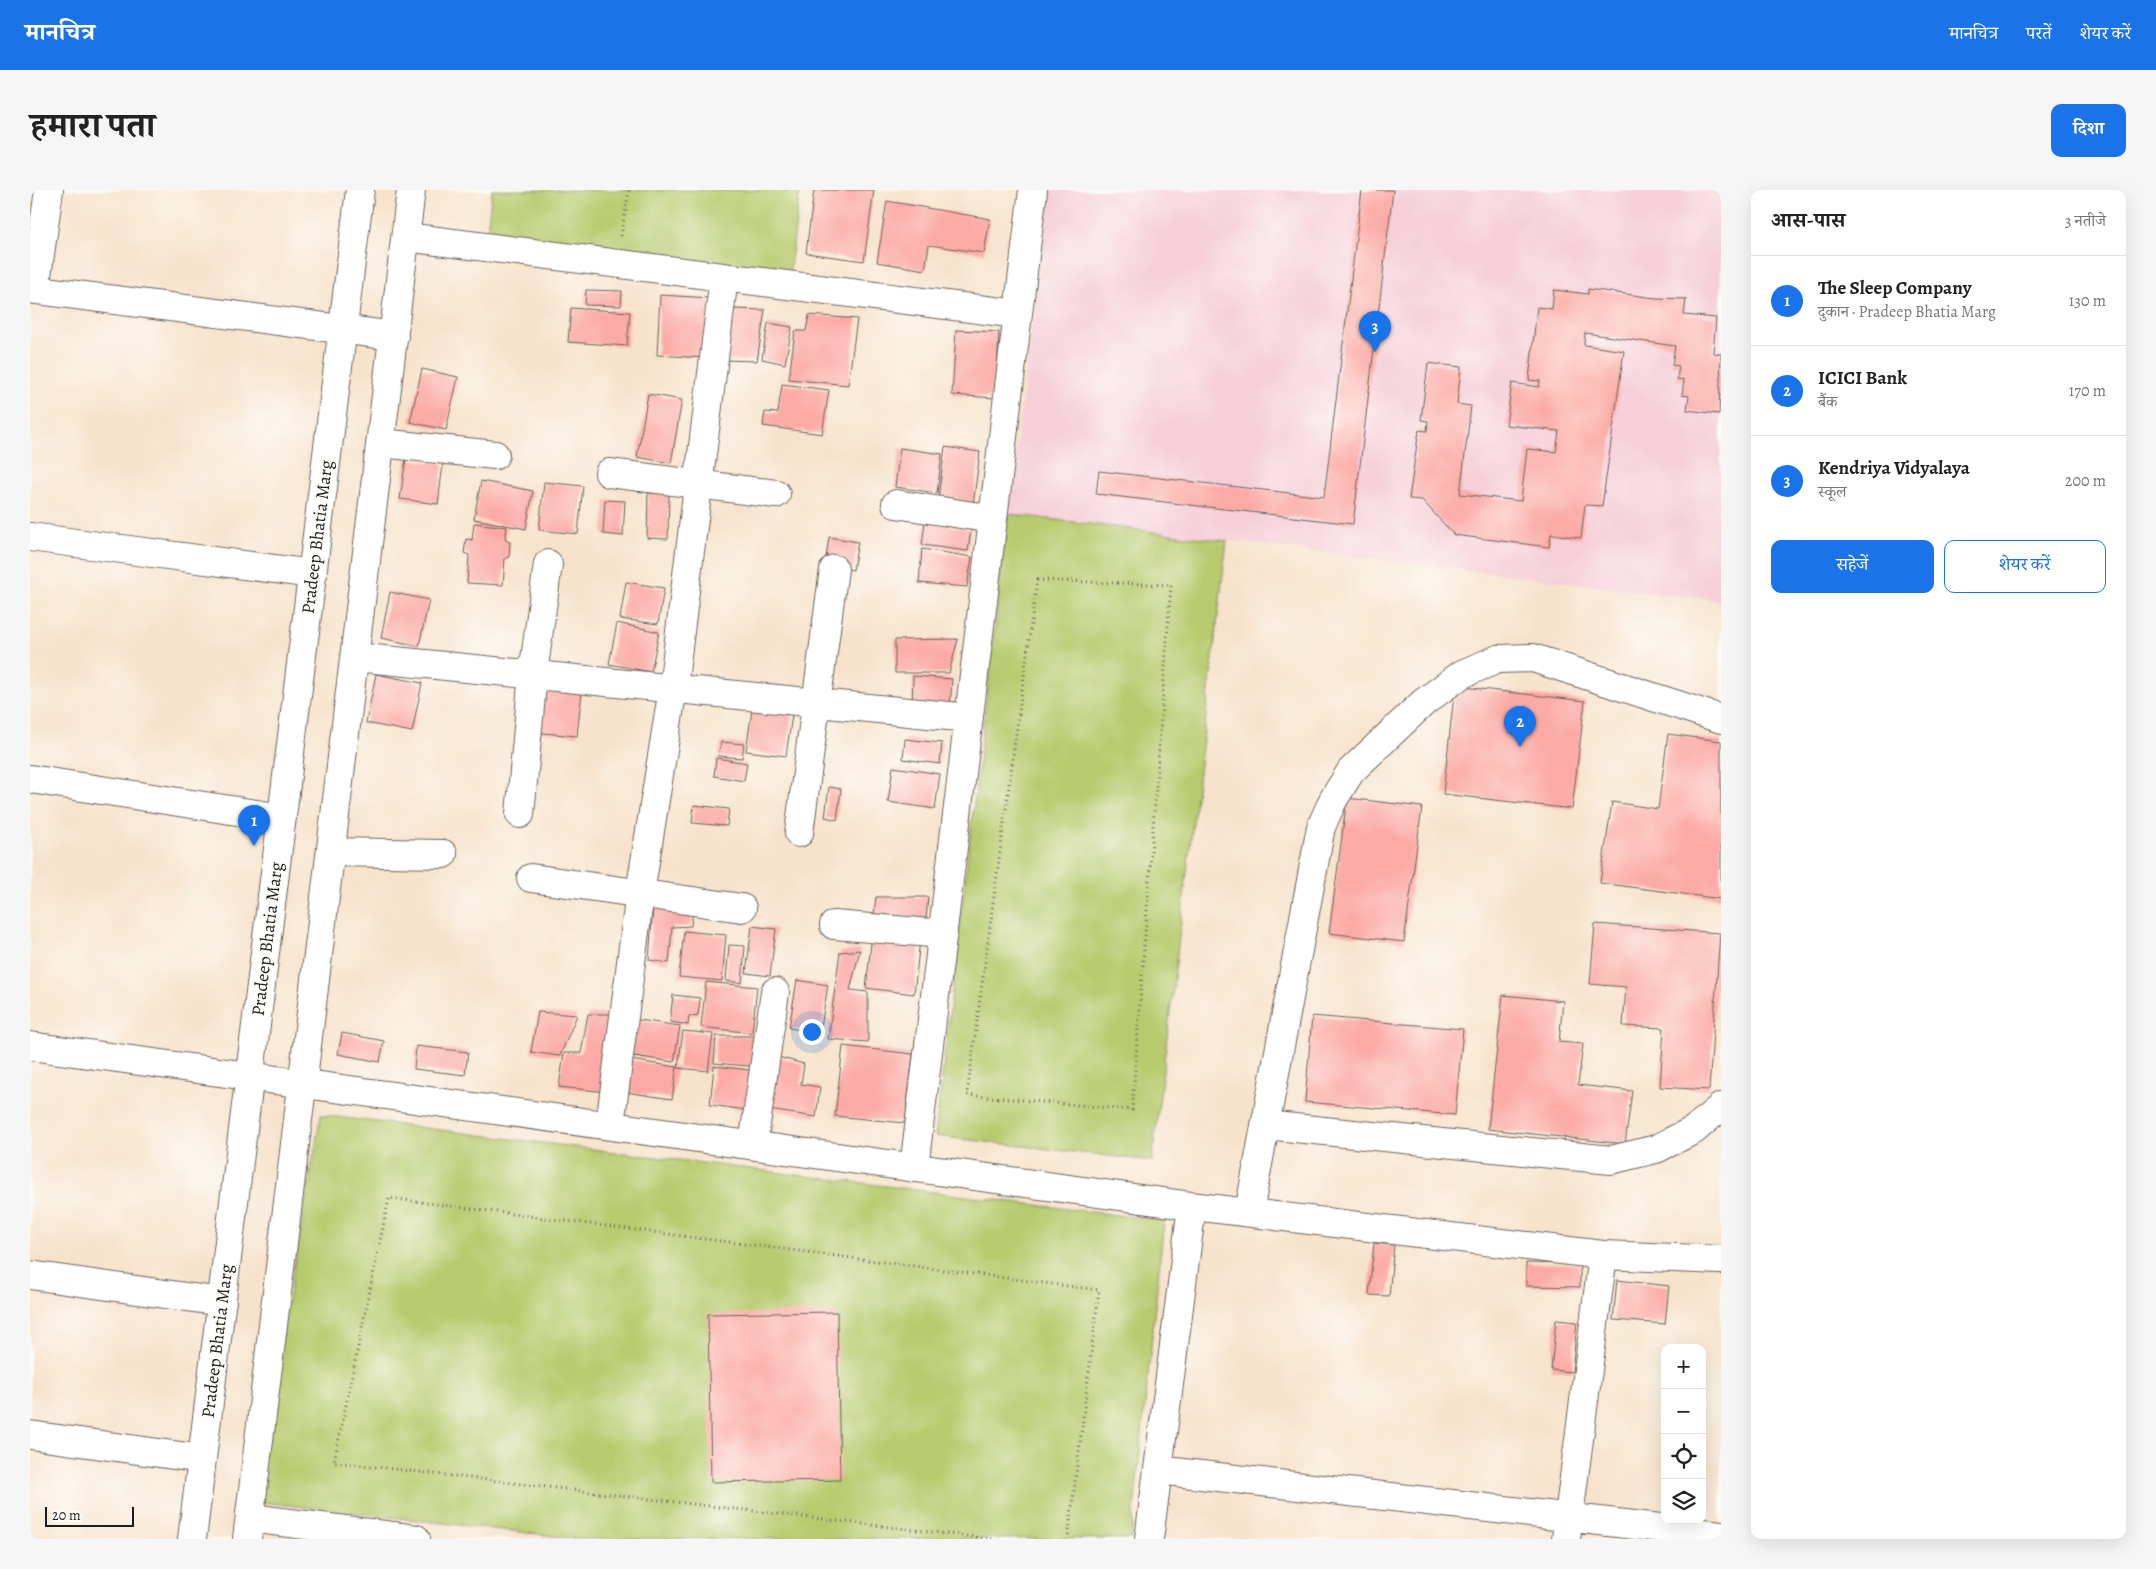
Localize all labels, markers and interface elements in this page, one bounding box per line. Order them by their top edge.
text: मानचित्र [25,16,95,48]
text: मानचित्र [1949,21,1998,45]
text: परतें [2026,21,2052,45]
text: शेयर करें [2080,21,2131,45]
text: हमारा पता [30,101,155,149]
button: दिशा [2051,104,2126,157]
text: आस-पास [1771,206,1845,234]
text: 3 नतीजे [2065,210,2106,232]
text: The Sleep Company [1818,275,1972,301]
text: 1 [1784,290,1790,312]
text: 130 m [2069,290,2106,312]
text: दुकान · Pradeep Bhatia Marg [1818,301,1996,323]
pin: 3 [1359,311,1391,352]
text: ICICI Bank [1818,365,1907,391]
text: 2 [1783,380,1791,402]
text: 170 m [2069,380,2106,402]
text: बैंक [1818,391,1838,413]
text: Kendriya Vidyalaya [1818,455,1970,481]
street label: Pradeep Bhatia Marg [296,459,338,615]
text: 3 [1784,470,1790,492]
text: 200 m [2065,470,2106,492]
text: स्कूल [1818,481,1847,503]
button: सहेजें [1771,540,1934,593]
button: शेयर करें [1944,540,2106,593]
pin: 2 [1504,706,1536,747]
pin: 1 [238,805,270,846]
street label: Pradeep Bhatia Marg [246,861,288,1017]
your location [799,1019,825,1045]
street label: Pradeep Bhatia Marg [196,1263,238,1419]
map controls [1661,1344,1706,1524]
button: + [1661,1344,1706,1389]
button: − [1661,1389,1706,1434]
button: locate [1661,1434,1706,1479]
button: layers [1661,1479,1706,1524]
scale bar [45,1504,134,1527]
text: 20 m [52,1506,81,1525]

